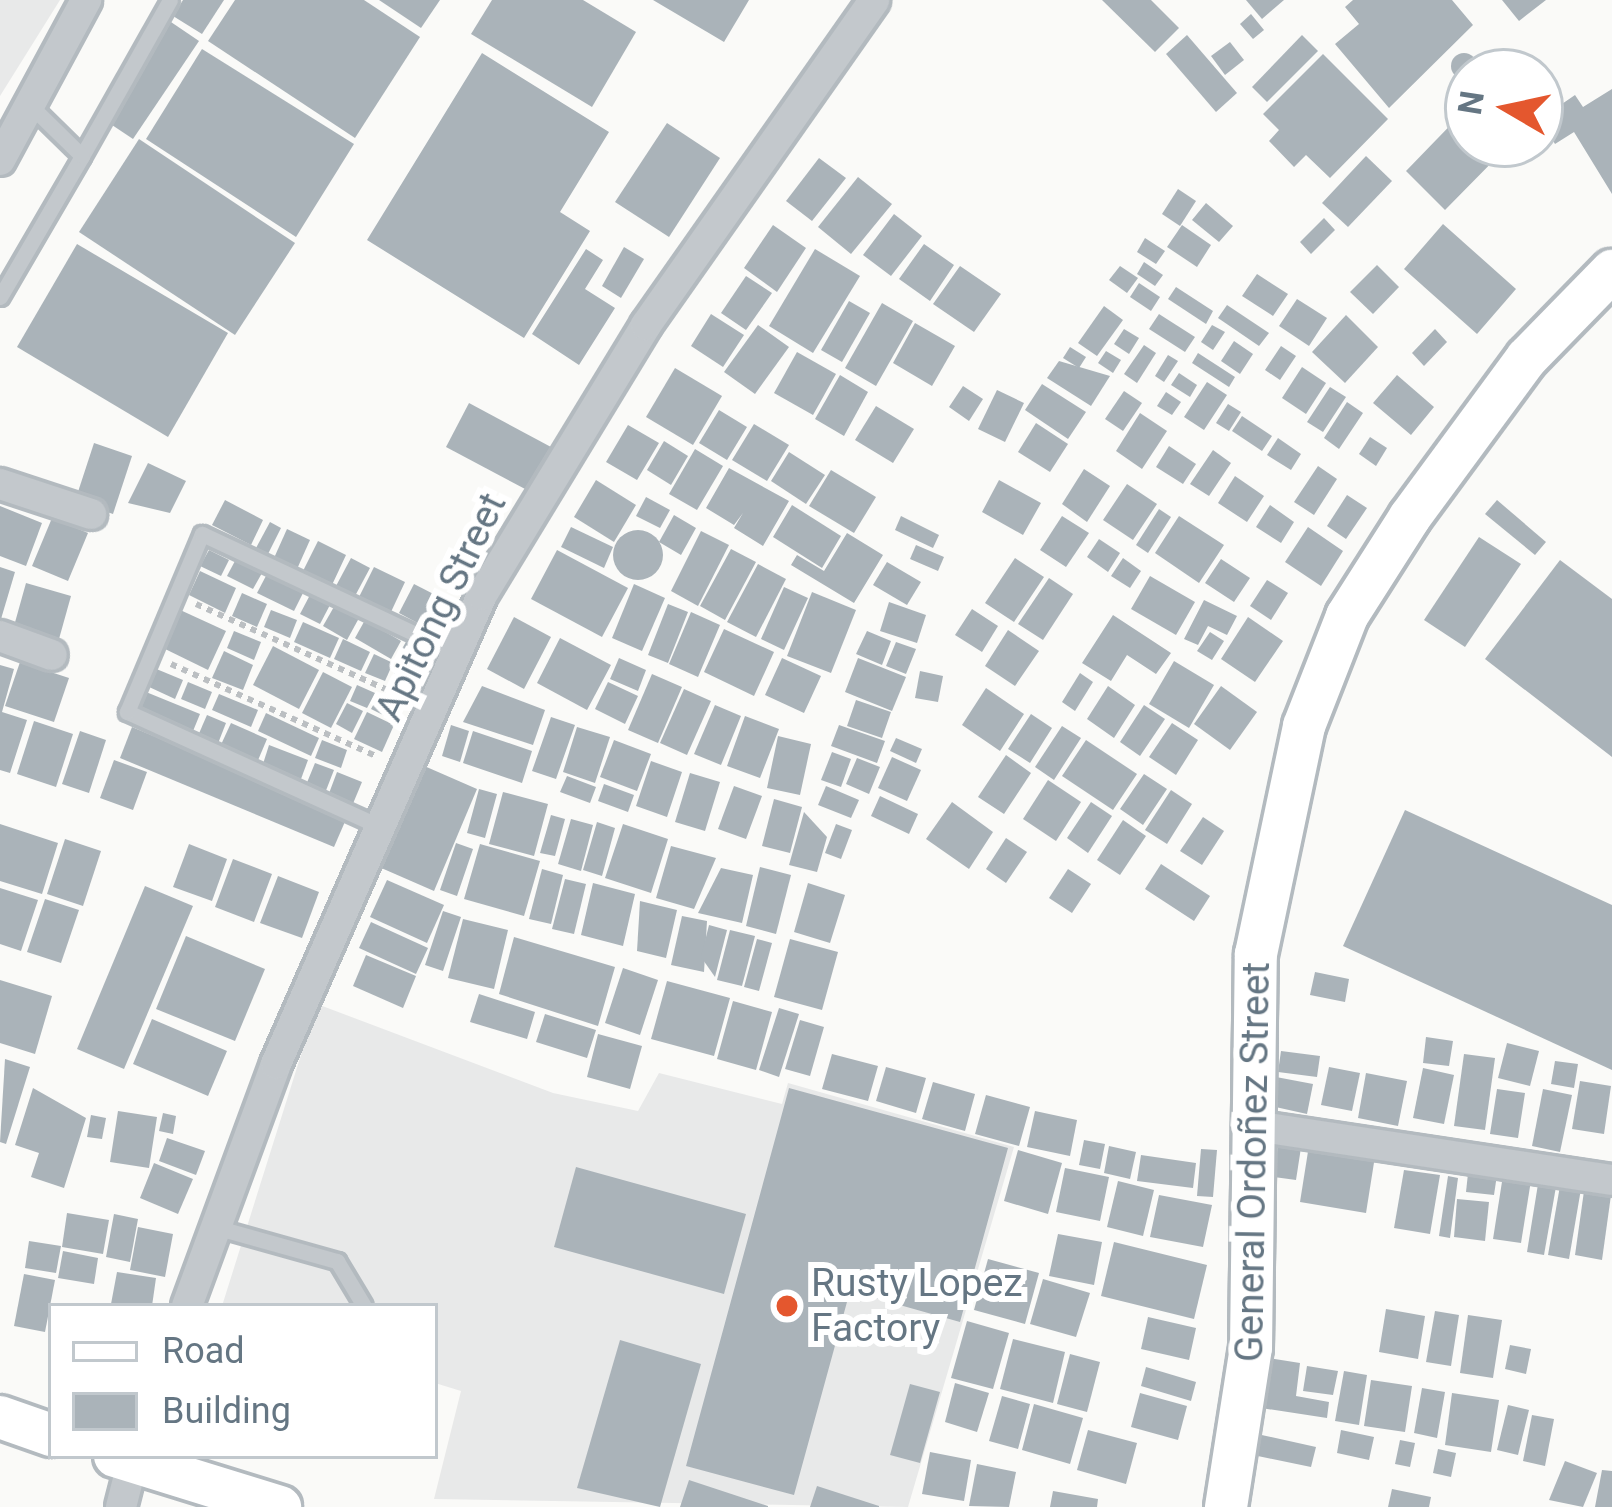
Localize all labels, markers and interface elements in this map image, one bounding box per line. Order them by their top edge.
north arrow [1444,48,1564,168]
text: N [1450,88,1492,117]
street label: Apitong Street [366,486,516,728]
street label: General Ordoñez Street [1226,961,1280,1363]
place label: Rusty Lopez Factory [811,1261,1023,1352]
marker: Rusty Lopez Factory [774,1293,800,1319]
legend [48,1303,438,1459]
text: Road [162,1330,245,1372]
text: Building [162,1390,291,1432]

